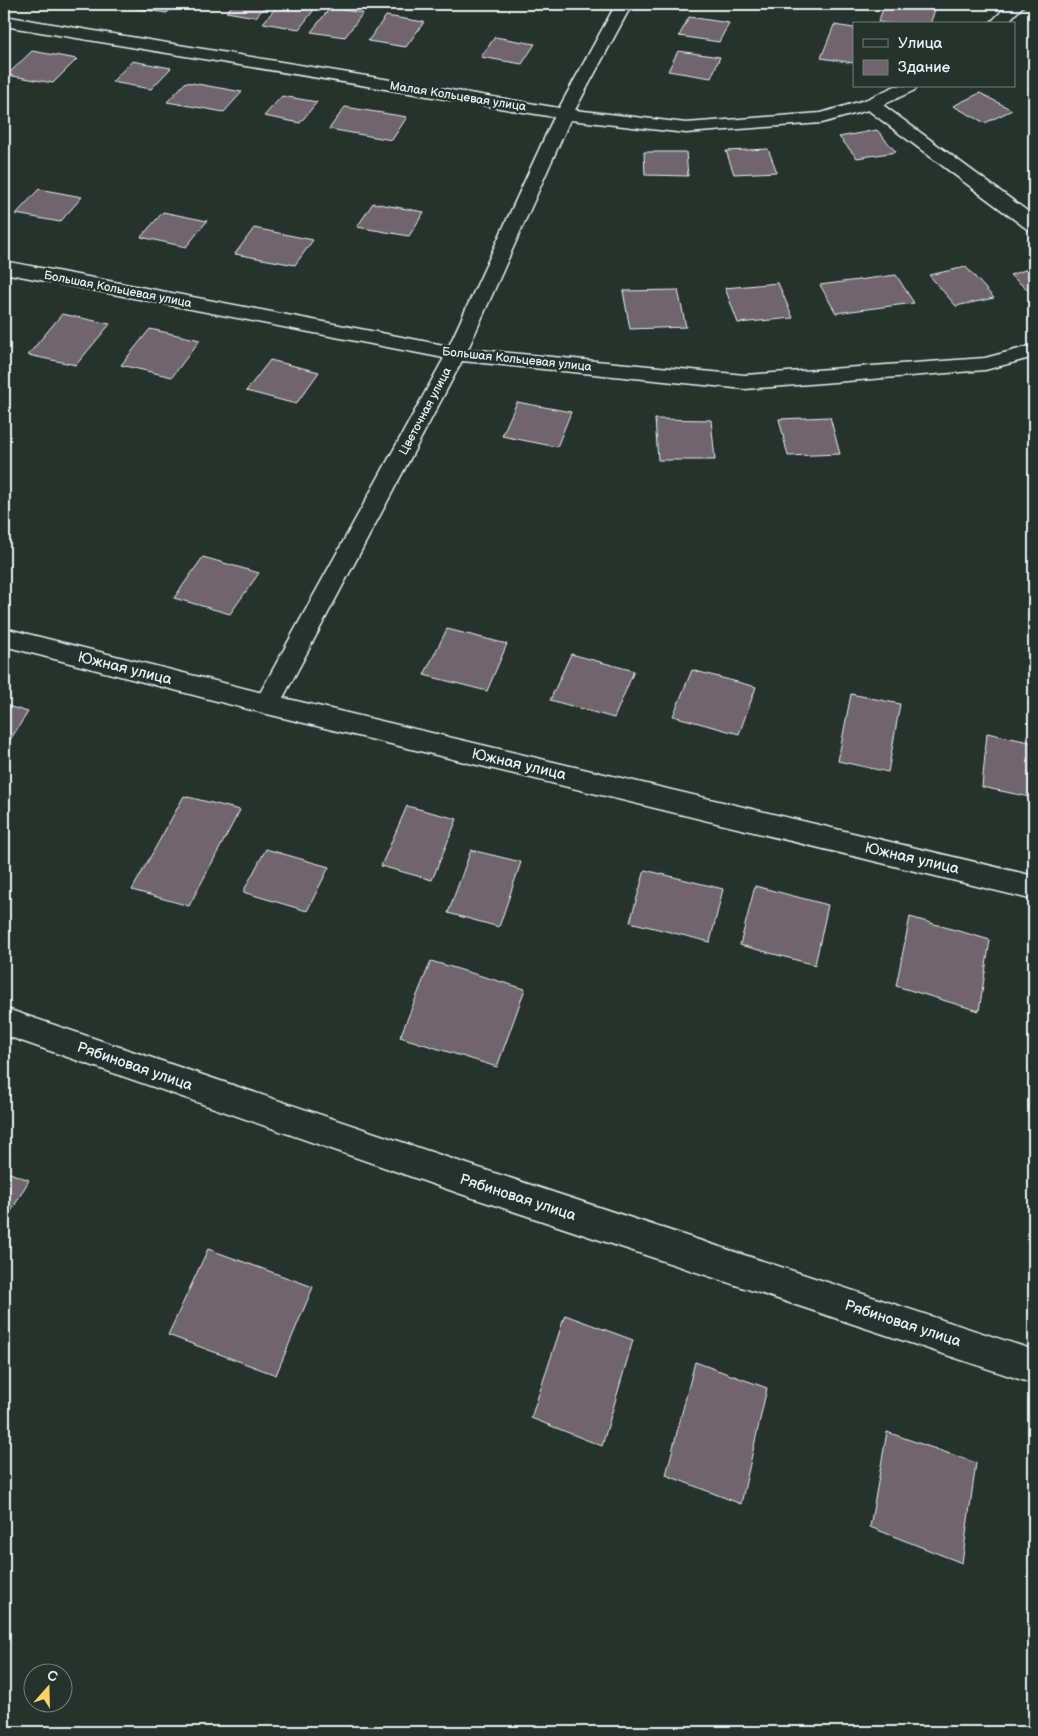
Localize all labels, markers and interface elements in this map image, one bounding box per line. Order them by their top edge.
legend [853,22,1016,88]
text: Улица [898,34,943,53]
text: Здание [898,58,950,77]
street label: Малая Кольцевая улица [389,78,527,115]
street label: Большая Кольцевая улица [43,268,193,311]
street label: Большая Кольцевая улица [441,344,592,375]
street label: Цветочная улица [396,365,455,458]
street label: Южная улица [76,648,174,689]
street label: Южная улица [470,744,568,785]
street label: Южная улица [863,838,961,879]
street label: Рябиновая улица [74,1038,195,1095]
street label: Рябиновая улица [457,1170,579,1225]
street label: Рябиновая улица [842,1296,964,1351]
north arrow [22,1664,72,1714]
text: С [45,1667,60,1686]

